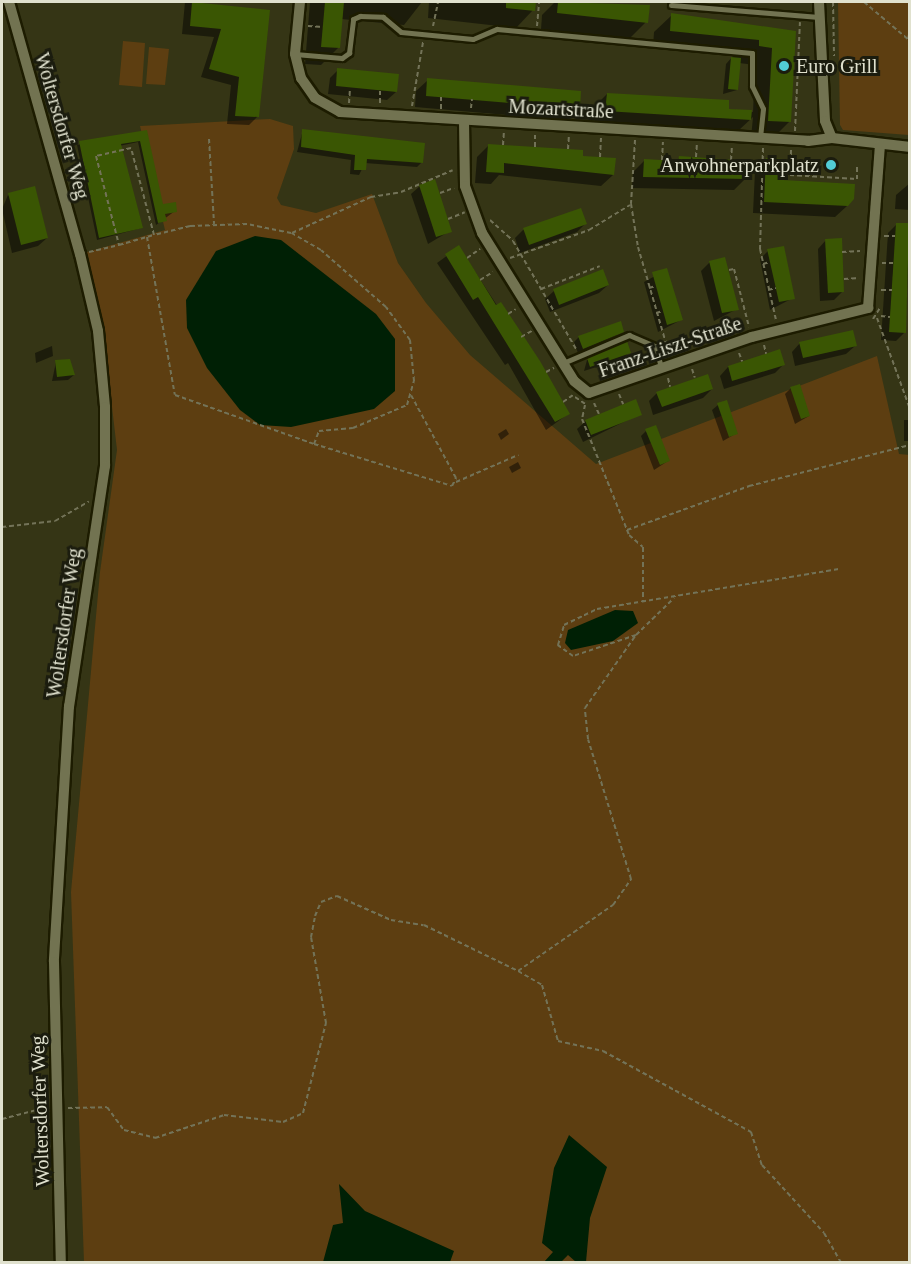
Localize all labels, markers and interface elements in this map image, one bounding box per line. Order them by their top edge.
street label: Woltersdorfer Weg [30,50,94,202]
place label: Euro Grill [796,54,878,78]
marker: Euro Grill [777,59,791,73]
street label: Mozartstraße [508,94,614,124]
place label: Anwohnerparkplatz [660,153,819,177]
marker: Anwohnerparkplatz [824,158,838,172]
street label: Franz-Liszt-Straße [595,311,745,383]
street label: Woltersdorfer Weg [42,546,86,700]
street label: Woltersdorfer Weg [25,1035,55,1187]

